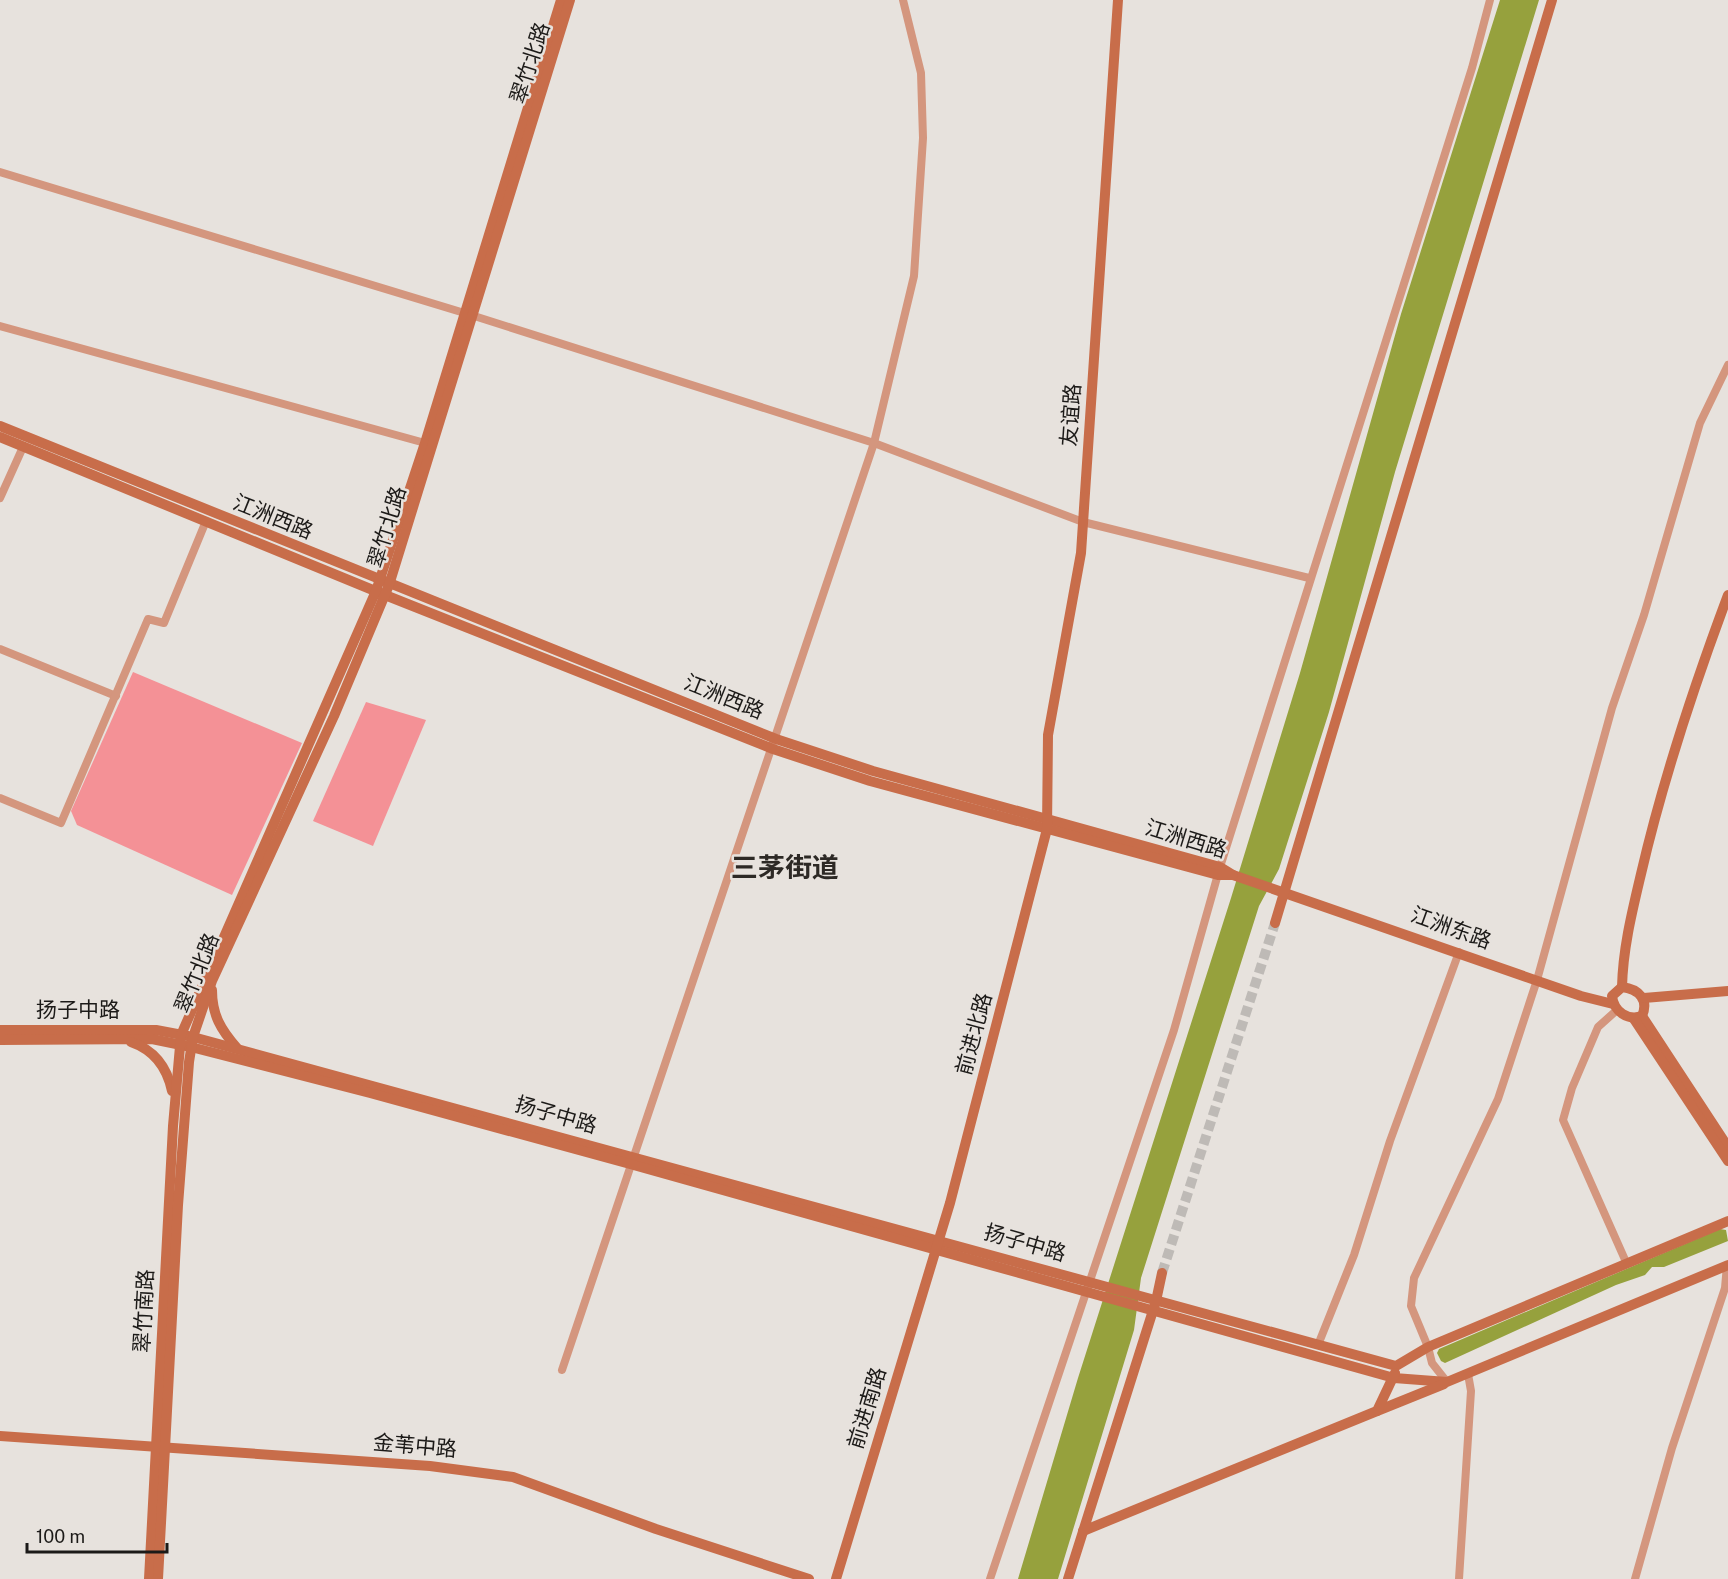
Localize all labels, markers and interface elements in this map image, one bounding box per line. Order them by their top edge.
street label: 翠竹北路 [505,19,554,107]
street label: 友谊路 [1056,383,1085,447]
street label: 翠竹北路 [362,483,411,571]
street label: 江洲西路 [230,489,317,544]
street label: 江洲西路 [681,669,768,724]
street label: 江洲西路 [1142,814,1230,863]
district label: 三茅街道 [731,851,839,883]
street label: 江洲东路 [1407,901,1495,954]
street label: 翠竹北路 [169,929,224,1016]
street label: 前进北路 [951,990,996,1078]
street label: 扬子中路 [36,997,120,1022]
street label: 扬子中路 [512,1091,600,1138]
street label: 扬子中路 [981,1219,1069,1266]
street label: 翠竹南路 [129,1268,158,1354]
street label: 前进南路 [842,1364,891,1452]
street label: 金苇中路 [372,1429,458,1462]
scale bar [27,1516,166,1554]
text: 100 m [36,1526,85,1547]

